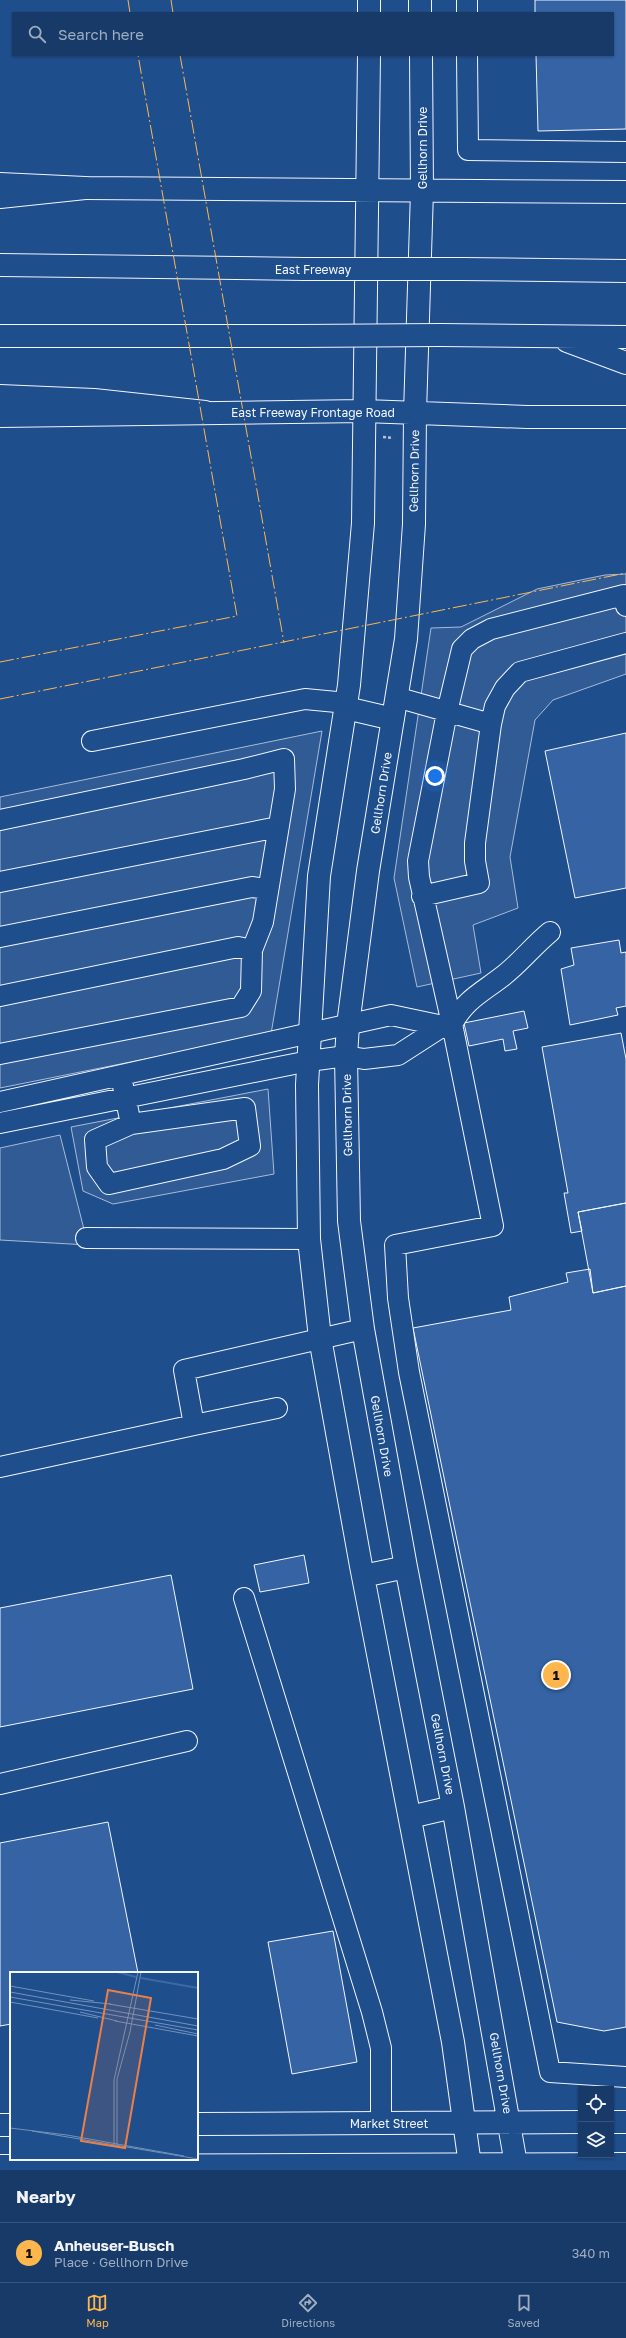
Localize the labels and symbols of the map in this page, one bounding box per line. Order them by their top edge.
street label: Gellhorn Drive [415,107,430,189]
street label: East Freeway [275,262,351,277]
street label: East Freeway Frontage Road [231,405,395,420]
street label: Gellhorn Drive [406,430,422,512]
street label: Gellhorn Drive [367,751,395,835]
your location [425,766,445,786]
street label: Gellhorn Drive [339,1074,355,1156]
street label: Gellhorn Drive [367,1394,397,1478]
pin: 1 [543,1660,569,1690]
street label: Gellhorn Drive [428,1712,458,1796]
inset map [10,1972,198,2160]
street label: Gellhorn Drive [486,2031,516,2115]
street label: Market Street [350,2116,428,2131]

